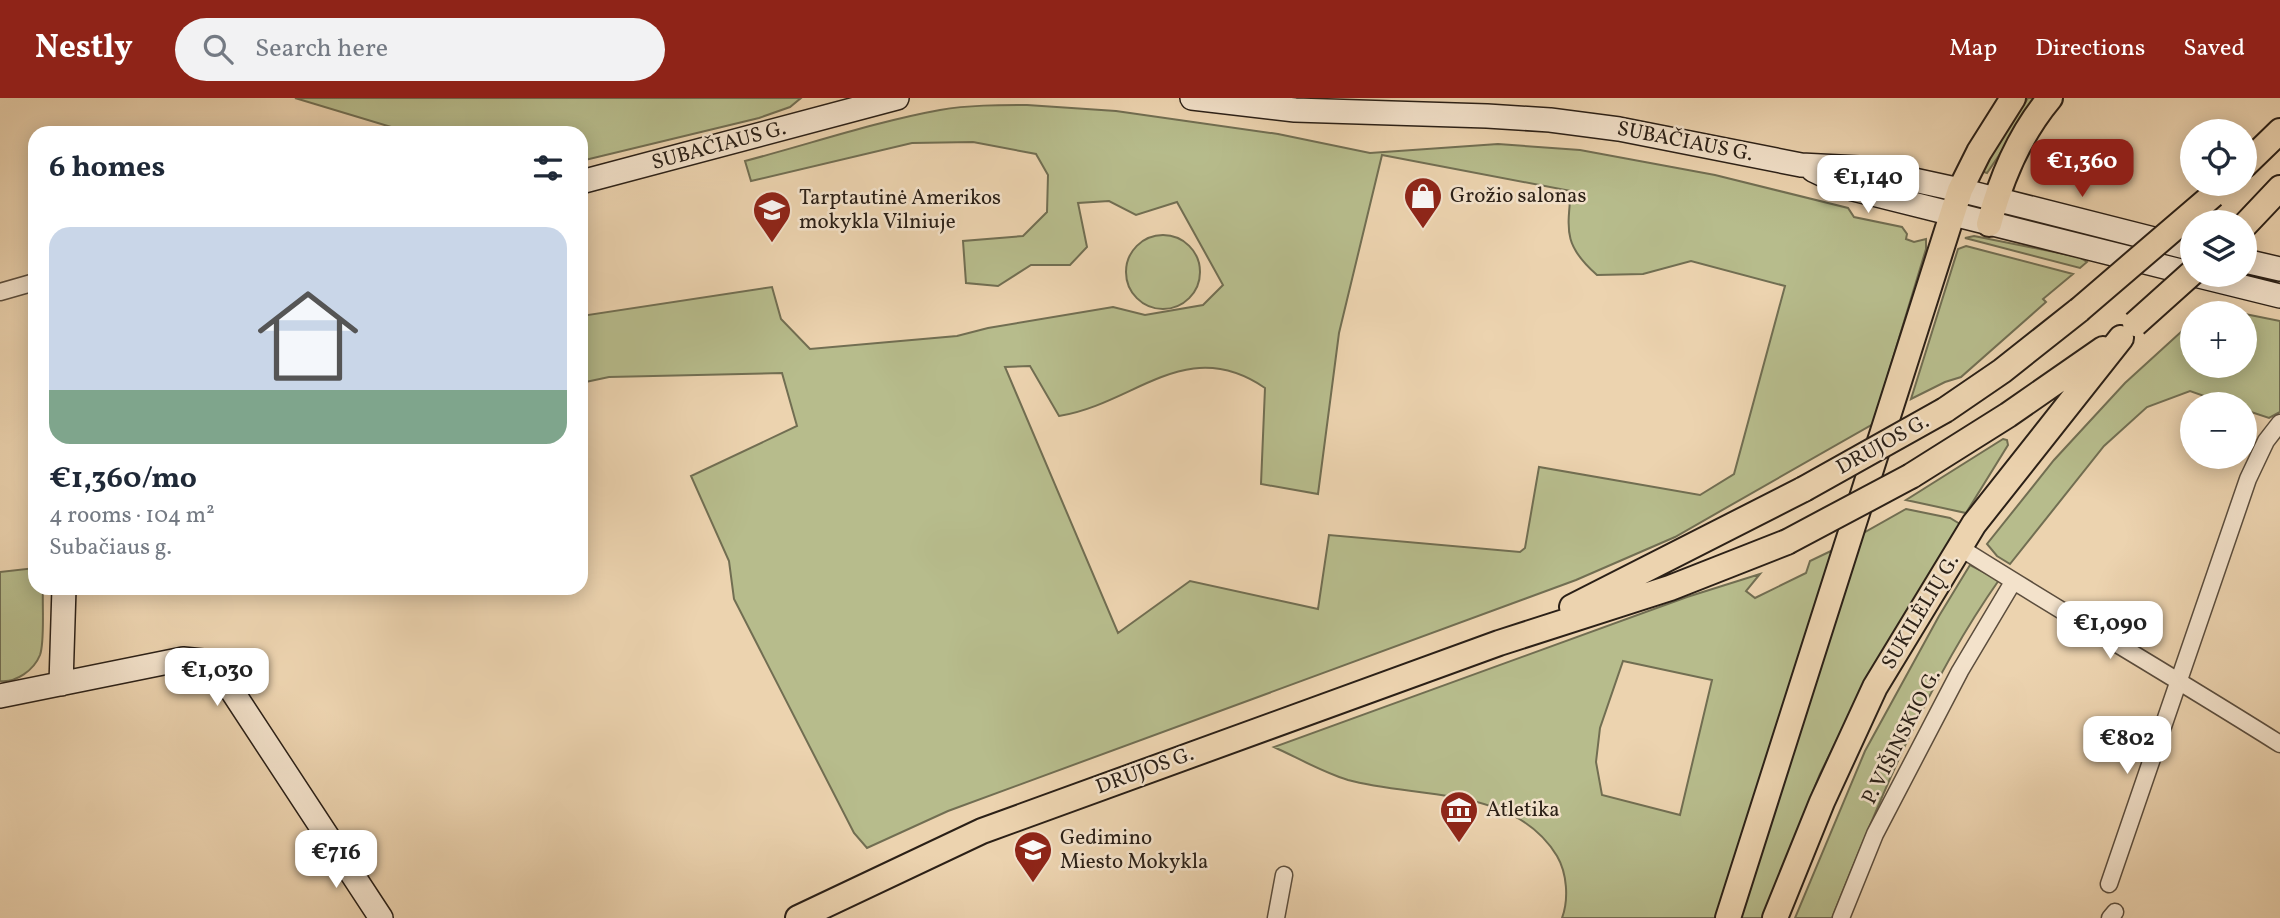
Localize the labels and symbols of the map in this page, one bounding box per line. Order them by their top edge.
street label: SUBAČIAUS G. [649,114,789,178]
street label: SUBAČIAUS G. [1615,115,1755,169]
pin: €1,360 [2025,140,2139,199]
pin: €1,140 [1811,156,1925,215]
shop icon: Grožio salonas [1402,175,1444,230]
place label: Grožio salonas [1450,182,1586,211]
place label: Tarptautinė Amerikos mokykla Vilniuje [799,184,1001,237]
school or university icon: Tarptautinė Amerikos mokykla Vilniuje [751,189,793,244]
street label: DRUJOS G. [1831,408,1935,482]
street label: SUKILĖLIŲ G. [1875,549,1967,675]
pin: €1,090 [2053,602,2167,661]
pin: €1,030 [160,648,274,708]
street label: P. VIŠINSKIO G. [1855,664,1949,810]
pin: €802 [2086,716,2168,776]
street label: DRUJOS G. [1092,740,1198,802]
museum icon: Atletika [1438,789,1480,844]
place label: Atletika [1486,796,1560,825]
place label: Gedimino Miesto Mokykla [1060,824,1208,877]
school or university icon: Gedimino Miesto Mokykla [1012,829,1054,884]
pin: €716 [295,830,377,890]

